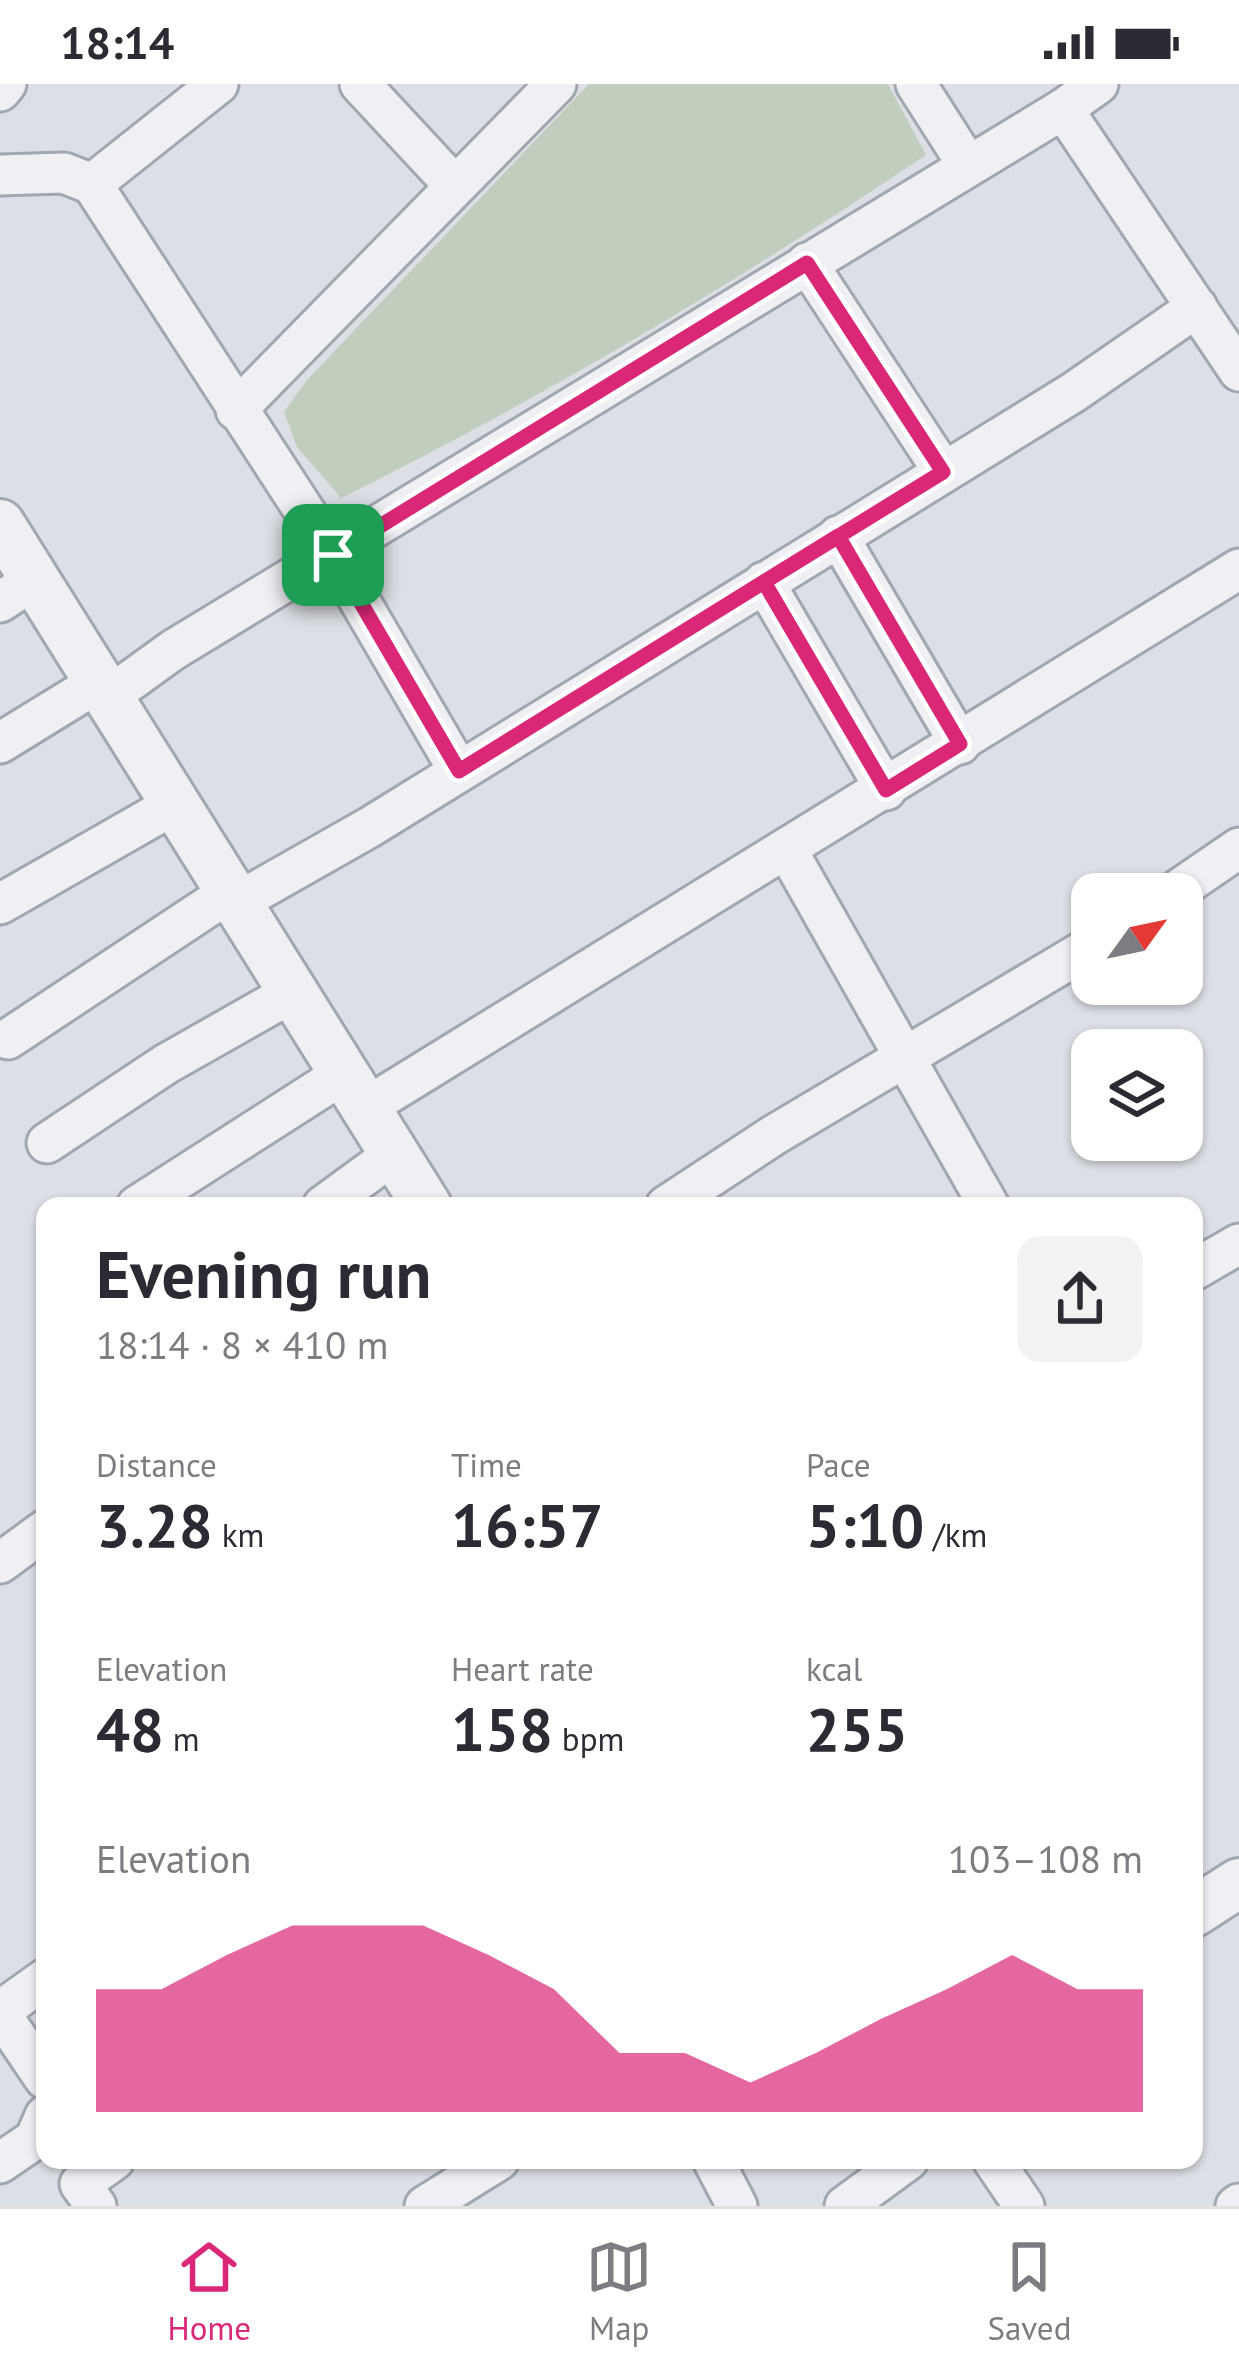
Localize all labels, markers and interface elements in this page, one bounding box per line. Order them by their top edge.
text: 18:14 [60,13,174,71]
pin [282,504,384,606]
icon: arrive [300,522,366,588]
north arrow [1071,873,1203,1005]
map controls [1071,873,1203,1161]
button: layers [1071,1029,1203,1161]
text: Evening run [96,1231,431,1316]
button: share [1017,1236,1143,1362]
text: 18:14 · 8 × 410 m [96,1319,388,1370]
text: Distance [96,1443,217,1486]
text: Time [451,1443,522,1486]
text: Pace [806,1443,871,1486]
text: 3.28 [96,1486,213,1564]
text: 16:57 [451,1486,603,1564]
text: 5:10 [806,1486,924,1564]
text: km [213,1513,264,1556]
text: /km [924,1513,987,1556]
text: Elevation [96,1647,227,1690]
text: Heart rate [451,1647,594,1690]
text: kcal [806,1647,862,1690]
text: 48 [96,1690,164,1768]
text: 158 [451,1690,553,1768]
text: 255 [806,1690,908,1768]
text: m [164,1717,200,1760]
text: bpm [553,1717,624,1760]
text: Elevation [96,1833,251,1884]
text: 103–108 m [948,1833,1143,1884]
tab: Home [168,2234,251,2349]
tab: Map [586,2234,652,2349]
tab: Saved [987,2234,1071,2349]

